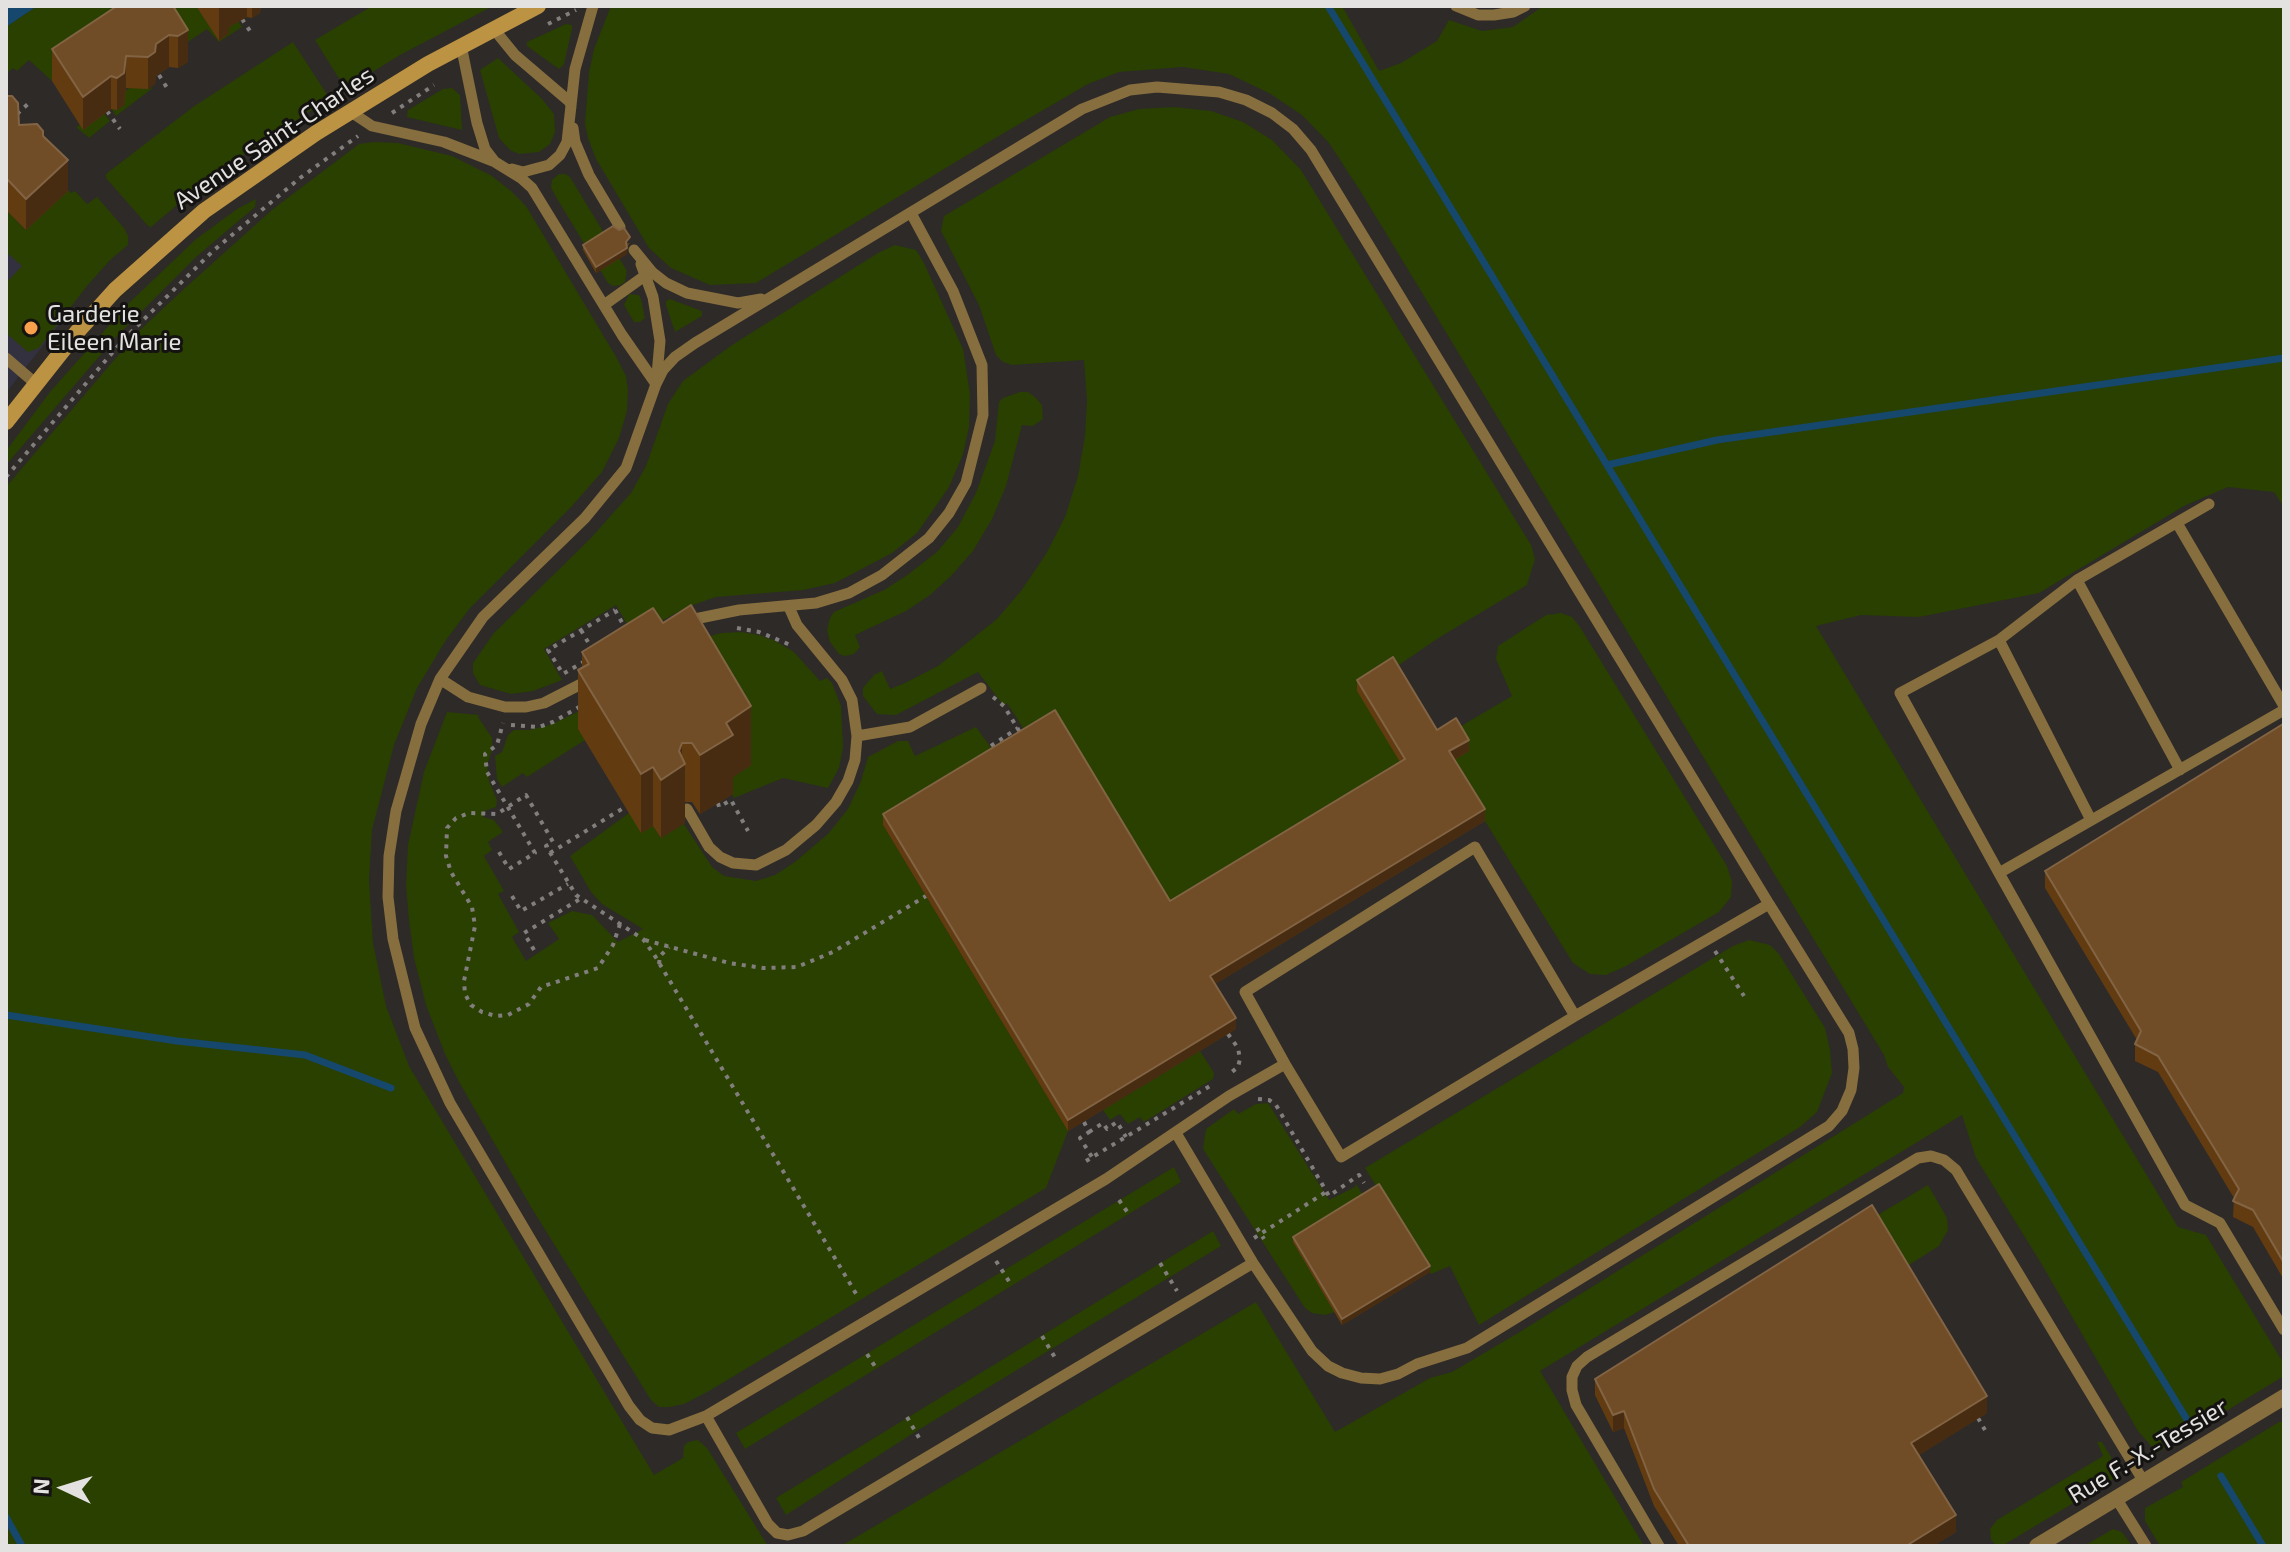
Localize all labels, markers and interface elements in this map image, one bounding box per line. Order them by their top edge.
street label: Avenue Saint-Charles [169,60,379,216]
place label: Garderie Eileen Marie [47,300,181,356]
marker: Garderie Eileen Marie [22,319,40,337]
street label: Rue F.-X.-Tessier [2063,1392,2233,1510]
north arrow [24,1448,104,1528]
text: N [27,1478,54,1495]

